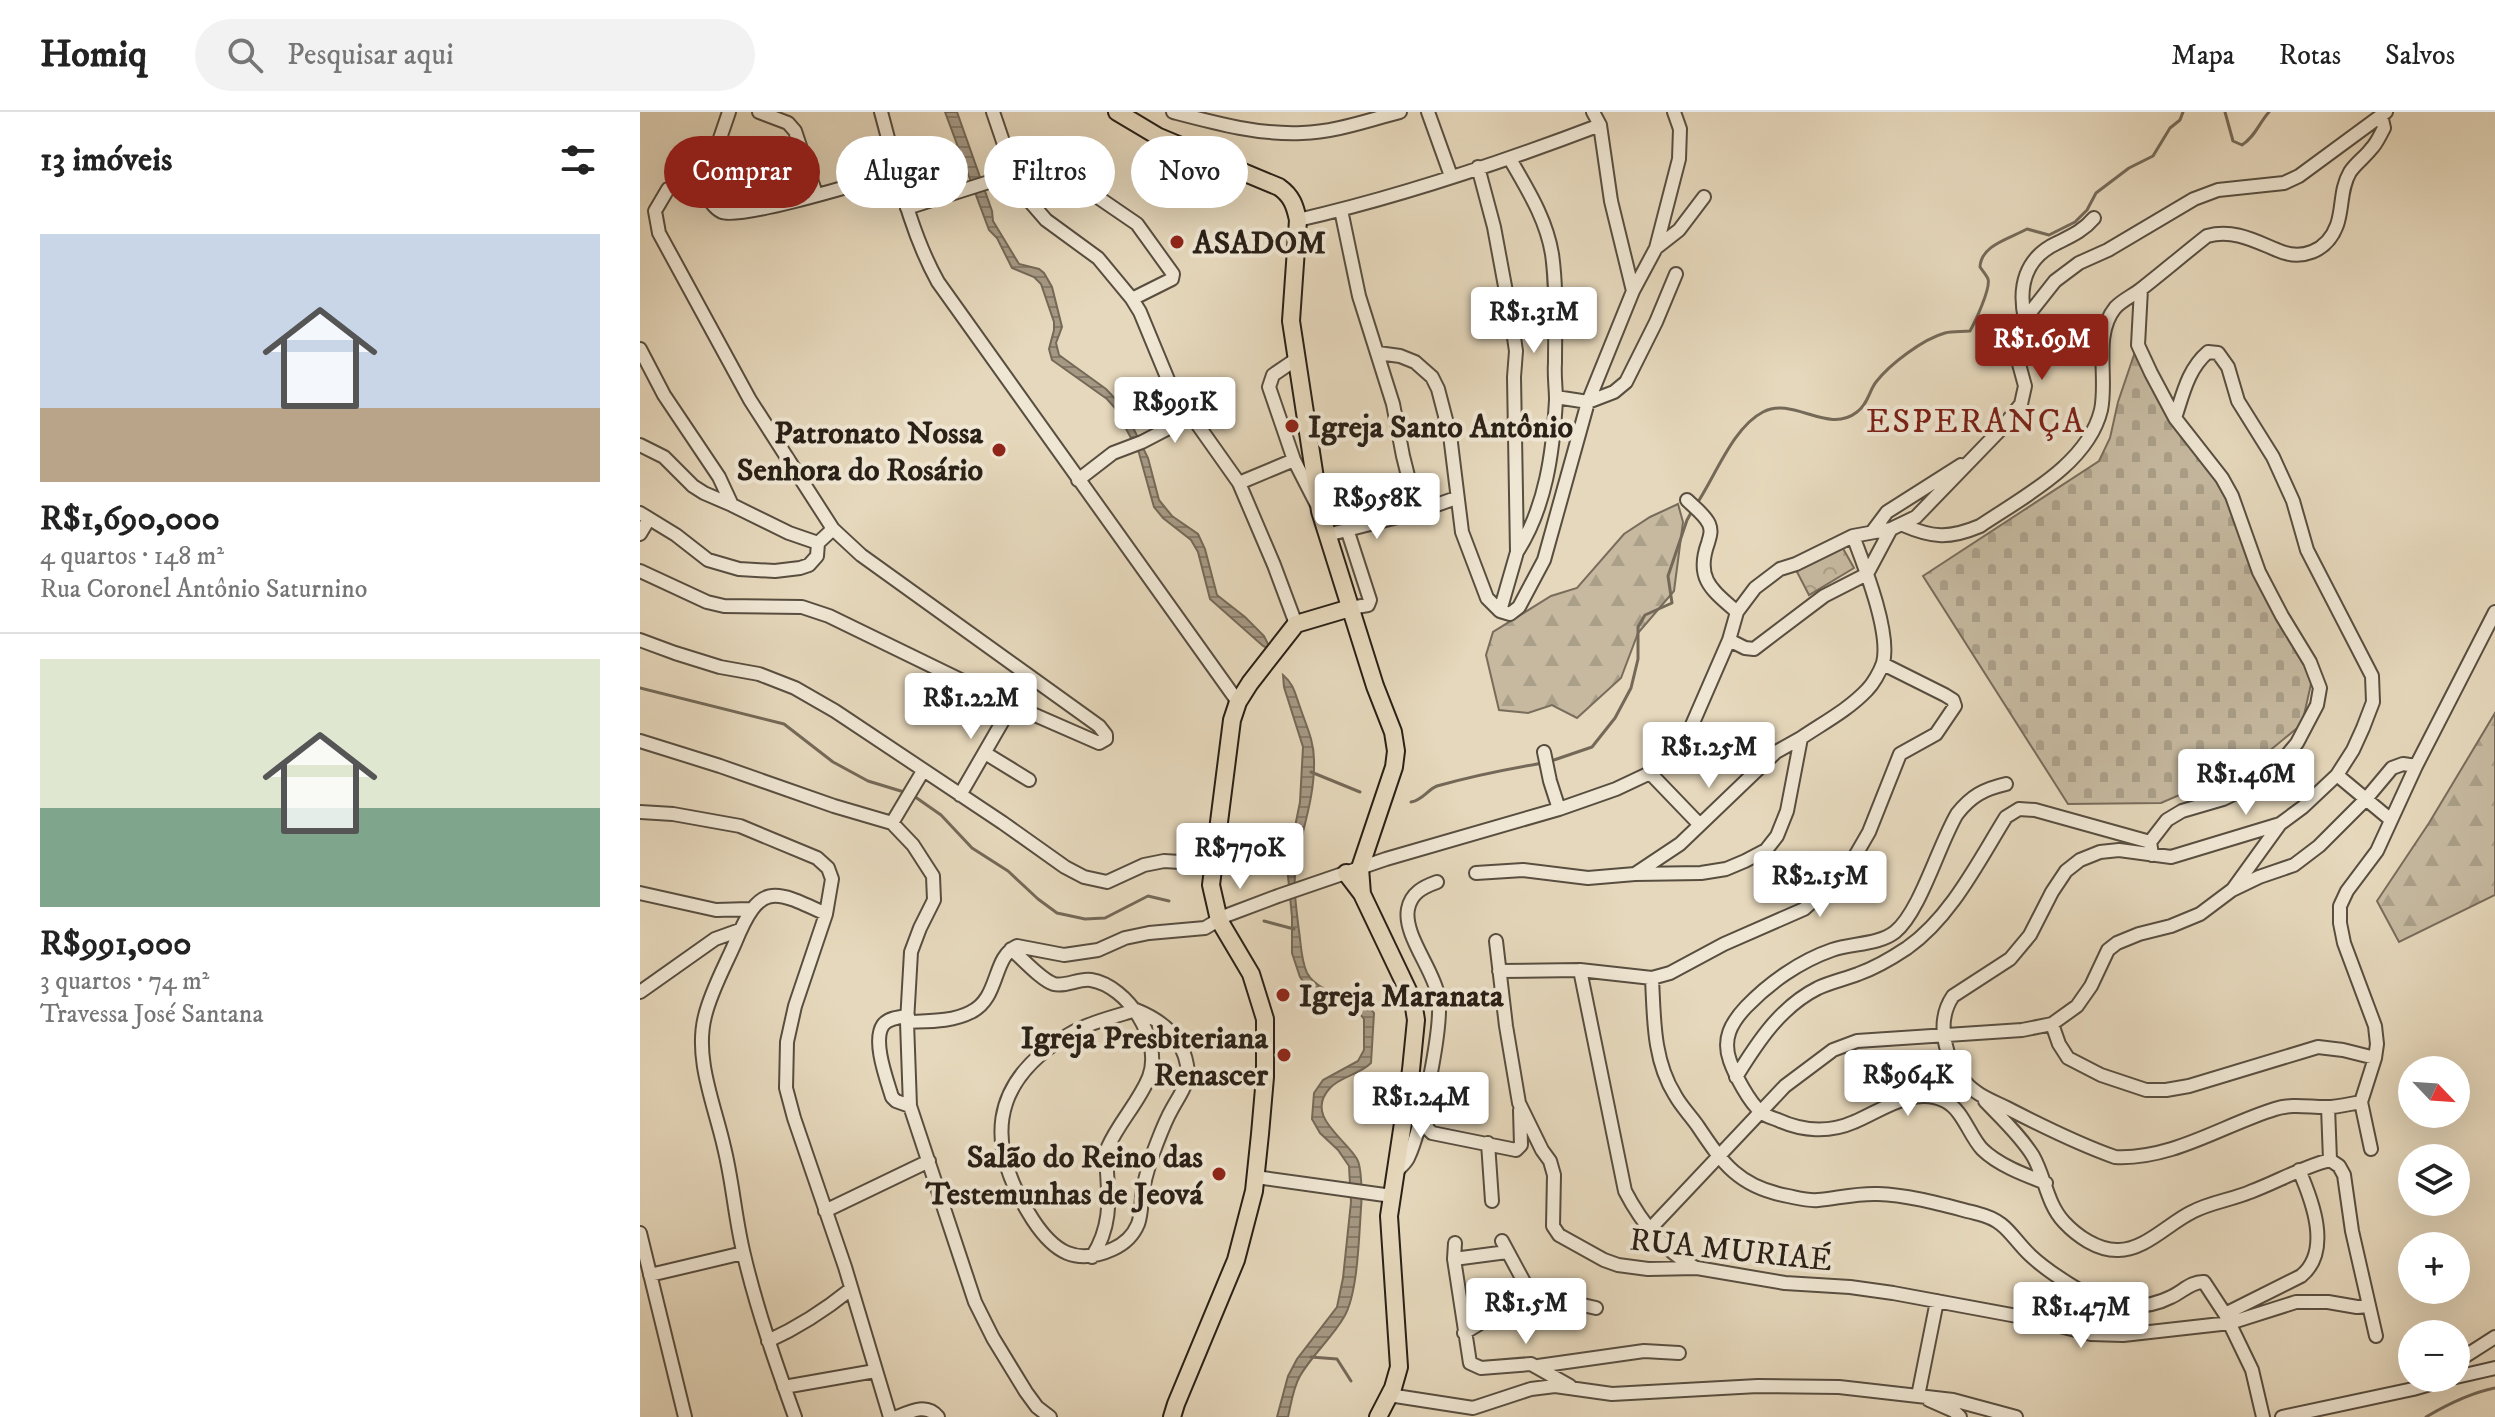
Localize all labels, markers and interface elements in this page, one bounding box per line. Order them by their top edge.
search box [195,19,755,91]
text: Homiq [40,31,147,79]
icon: search [223,33,267,77]
text: Pesquisar aqui [287,37,454,74]
text: Mapa [2171,38,2235,73]
text: Rotas [2279,38,2341,73]
text: Salvos [2385,38,2455,73]
chip: Comprar [664,136,820,208]
chip: Alugar [836,136,968,208]
chip: Filtros [984,136,1115,208]
chip: Novo [1131,136,1248,208]
icon: filters [556,138,600,182]
text: 13 imóveis [40,139,172,181]
place label: ASADOM [1192,224,1326,264]
marker: ASADOM [1168,233,1186,251]
icon: home [248,286,392,430]
pin: R$1.31M [1460,287,1608,355]
text: R$1.31M [1489,296,1579,329]
pin: R$1.69M [1968,314,2116,382]
text: R$1.69M [1993,323,2091,356]
pin: R$991K [1110,377,1240,445]
text: R$991K [1132,386,1218,419]
district label: ESPERANÇA [1866,401,2086,443]
place label: Igreja Santo Antônio [1308,408,1573,448]
place label: Patronato Nossa Senhora do Rosário [737,414,983,491]
marker: Igreja Santo Antônio [1283,417,1301,435]
marker: Patronato Nossa Senhora do Rosário [990,441,1008,459]
pin: R$958K [1312,473,1442,541]
text: R$958K [1333,482,1421,515]
text: R$1,690,000 [40,498,220,540]
text: 4 quartos · 148 m² [40,540,224,573]
text: Rua Coronel Antônio Saturnino [40,573,367,606]
pin: R$1.22M [897,673,1045,741]
text: R$1.22M [923,682,1019,715]
icon: home [248,711,392,855]
pin: R$1.25M [1635,722,1783,790]
text: R$1.25M [1661,731,1757,764]
pin: R$1.46M [2172,749,2320,817]
text: R$1.46M [2196,758,2296,791]
pin: R$770K [1175,823,1305,891]
text: R$770K [1194,832,1286,865]
pin: R$2.15M [1746,851,1894,919]
text: R$2.15M [1772,860,1868,893]
text: R$991,000 [40,923,191,965]
text: 3 quartos · 74 m² [40,965,209,998]
place label: Igreja Maranata [1299,977,1504,1017]
marker: Igreja Maranata [1274,986,1292,1004]
text: Travessa José Santana [40,998,263,1031]
place label: Igreja Presbiteriana Renascer [1021,1019,1269,1096]
marker: Igreja Presbiteriana Renascer [1275,1046,1293,1064]
pin: R$964K [1843,1050,1973,1118]
north arrow [2398,1056,2470,1128]
map controls [2398,1056,2470,1392]
text: R$964K [1862,1059,1954,1092]
pin: R$1.24M [1347,1072,1495,1140]
text: R$1.24M [1372,1081,1470,1114]
place label: Salão do Reino das Testemunhas de Jeová [925,1138,1203,1215]
button: layers [2398,1144,2470,1216]
marker: Salão do Reino das Testemunhas de Jeová [1210,1165,1228,1183]
street label: RUA MURIAÉ [1628,1220,1834,1282]
button: + [2398,1232,2470,1304]
pin: R$1.5M [1461,1278,1591,1346]
pin: R$1.47M [2007,1282,2155,1350]
text: R$1.5M [1484,1287,1568,1320]
text: R$1.47M [2031,1291,2131,1324]
button: − [2398,1320,2470,1392]

